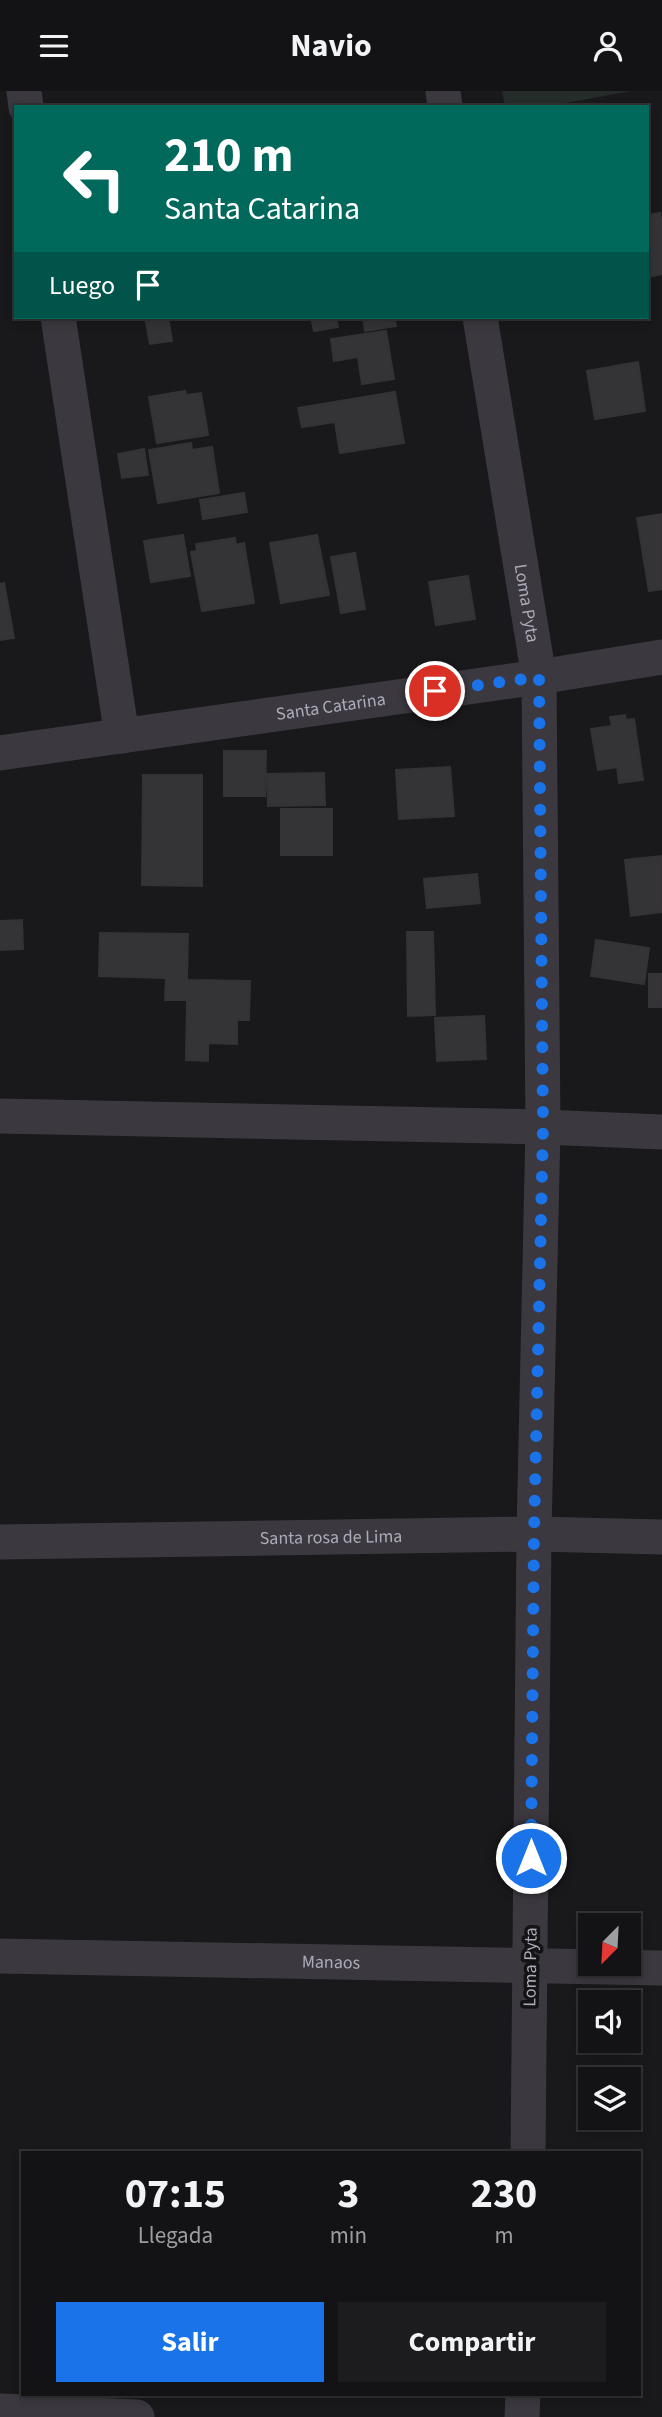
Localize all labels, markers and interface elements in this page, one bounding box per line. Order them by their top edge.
text: Navio [290,23,372,69]
icon: menu [35,27,73,65]
icon: person [589,27,627,65]
text: 210 m [164,121,293,191]
icon: left [49,133,140,224]
text: Santa Catarina [164,186,360,232]
icon: arrive [129,266,167,304]
text: Luego [49,267,115,304]
street label: Loma Pyta [508,562,545,644]
pin [405,661,465,721]
icon: arrive [416,672,454,710]
street label: Santa Catarina [274,687,387,727]
street label: Santa rosa de Lima [259,1524,403,1551]
position arrow [494,1821,568,1895]
north arrow [578,1913,640,1976]
map controls [578,1913,641,2130]
street label: Loma Pyta [517,1927,544,2007]
street label: Manaos [302,1949,360,1976]
button: sound [578,1990,641,2053]
button: layers [578,2067,641,2130]
text: 07:15 [125,2164,226,2224]
text: 3 [337,2164,359,2224]
text: 230 [471,2164,537,2224]
text: Llegada [138,2219,213,2252]
text: min [330,2219,367,2252]
text: m [494,2219,514,2252]
button: Salir [56,2302,324,2382]
button: Compartir [338,2302,606,2382]

